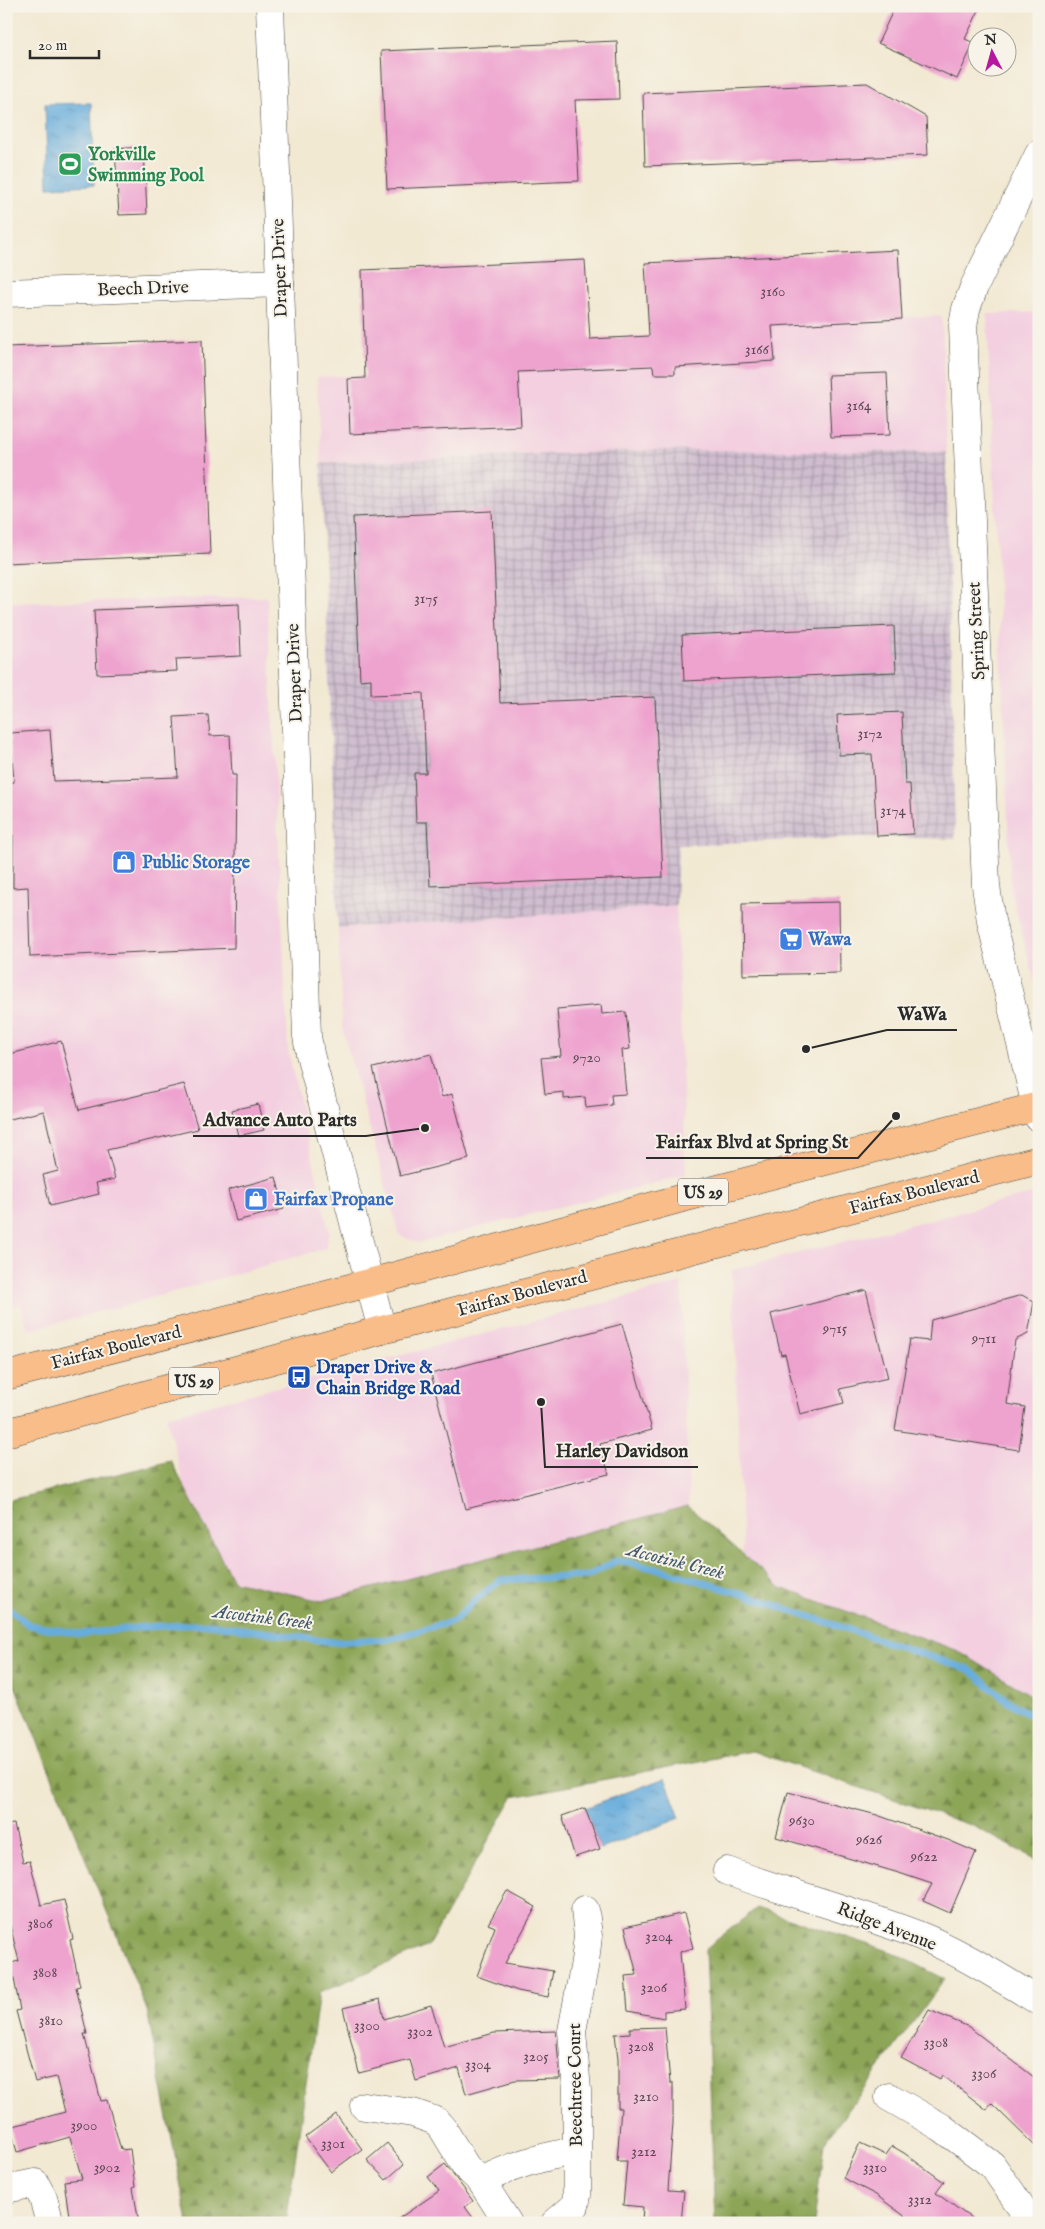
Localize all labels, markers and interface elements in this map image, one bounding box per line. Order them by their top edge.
scale bar [30,28,99,60]
north arrow [968,28,1018,78]
text: N [983,30,998,50]
text: 20 m [38,36,68,55]
place label: Yorkville Swimming Pool [88,144,205,188]
sports icon: Yorkville Swimming Pool [57,151,83,177]
street label: Draper Drive [267,218,294,318]
street label: Beech Drive [97,276,189,303]
house number: 3160 [761,282,785,301]
house number: 3166 [745,340,770,359]
house number: 3164 [847,396,872,415]
street label: Spring Street [963,581,992,681]
house number: 3175 [414,589,438,608]
street label: Draper Drive [282,623,309,723]
house number: 3172 [857,724,883,743]
house number: 3174 [880,801,906,820]
shop icon: Public Storage [111,849,137,875]
place label: Public Storage [142,852,251,875]
supermarket icon: Wawa [778,926,804,952]
place label: Wawa [807,929,852,952]
callout: WaWa [887,996,957,1030]
text: WaWa [896,1003,947,1027]
house number: 9720 [572,1048,601,1067]
callout: Advance Auto Parts [193,1102,366,1136]
text: Advance Auto Parts [202,1109,357,1133]
callout: Fairfax Blvd at Spring St [646,1124,858,1158]
text: Fairfax Blvd at Spring St [656,1131,849,1155]
street label: Fairfax Boulevard [847,1166,982,1221]
road number: US 29 [678,1178,728,1206]
shop icon: Fairfax Propane [243,1186,269,1212]
place label: Fairfax Propane [274,1189,394,1212]
street label: Fairfax Boulevard [455,1266,590,1323]
house number: 9715 [822,1319,848,1338]
street label: Fairfax Boulevard [49,1321,184,1376]
house number: 9711 [971,1329,996,1348]
place label: Draper Drive & Chain Bridge Road [316,1357,460,1401]
bus stop icon: Draper Drive & Chain Bridge Road [286,1364,312,1390]
road number: US 29 [169,1368,219,1394]
callout: Harley Davidson [545,1433,698,1467]
text: Harley Davidson [556,1440,688,1464]
water label: Accotink Creek [622,1538,727,1586]
water label: Accotink Creek [210,1600,314,1636]
house number: 9630 [788,1811,815,1830]
house number: 9626 [855,1830,883,1849]
house number: 9622 [910,1847,937,1866]
street label: Ridge Avenue [833,1898,940,1957]
house number: 3806 [27,1914,53,1933]
house number: 3204 [645,1927,673,1946]
house number: 3808 [33,1963,57,1982]
house number: 3206 [641,1978,668,1997]
house number: 3810 [39,2011,63,2030]
house number: 3300 [354,2016,380,2035]
house number: 3302 [407,2022,433,2041]
street label: Beechtree Court [564,2023,589,2147]
house number: 3308 [924,2033,948,2052]
house number: 3208 [628,2037,654,2056]
house number: 3205 [523,2047,549,2066]
house number: 3304 [465,2055,492,2074]
house number: 3306 [972,2064,997,2083]
house number: 3210 [633,2087,659,2106]
house number: 3900 [71,2116,97,2135]
house number: 3301 [321,2134,345,2153]
house number: 3212 [631,2142,657,2161]
house number: 3902 [94,2158,120,2177]
house number: 3310 [863,2158,887,2177]
house number: 3312 [908,2190,932,2209]

